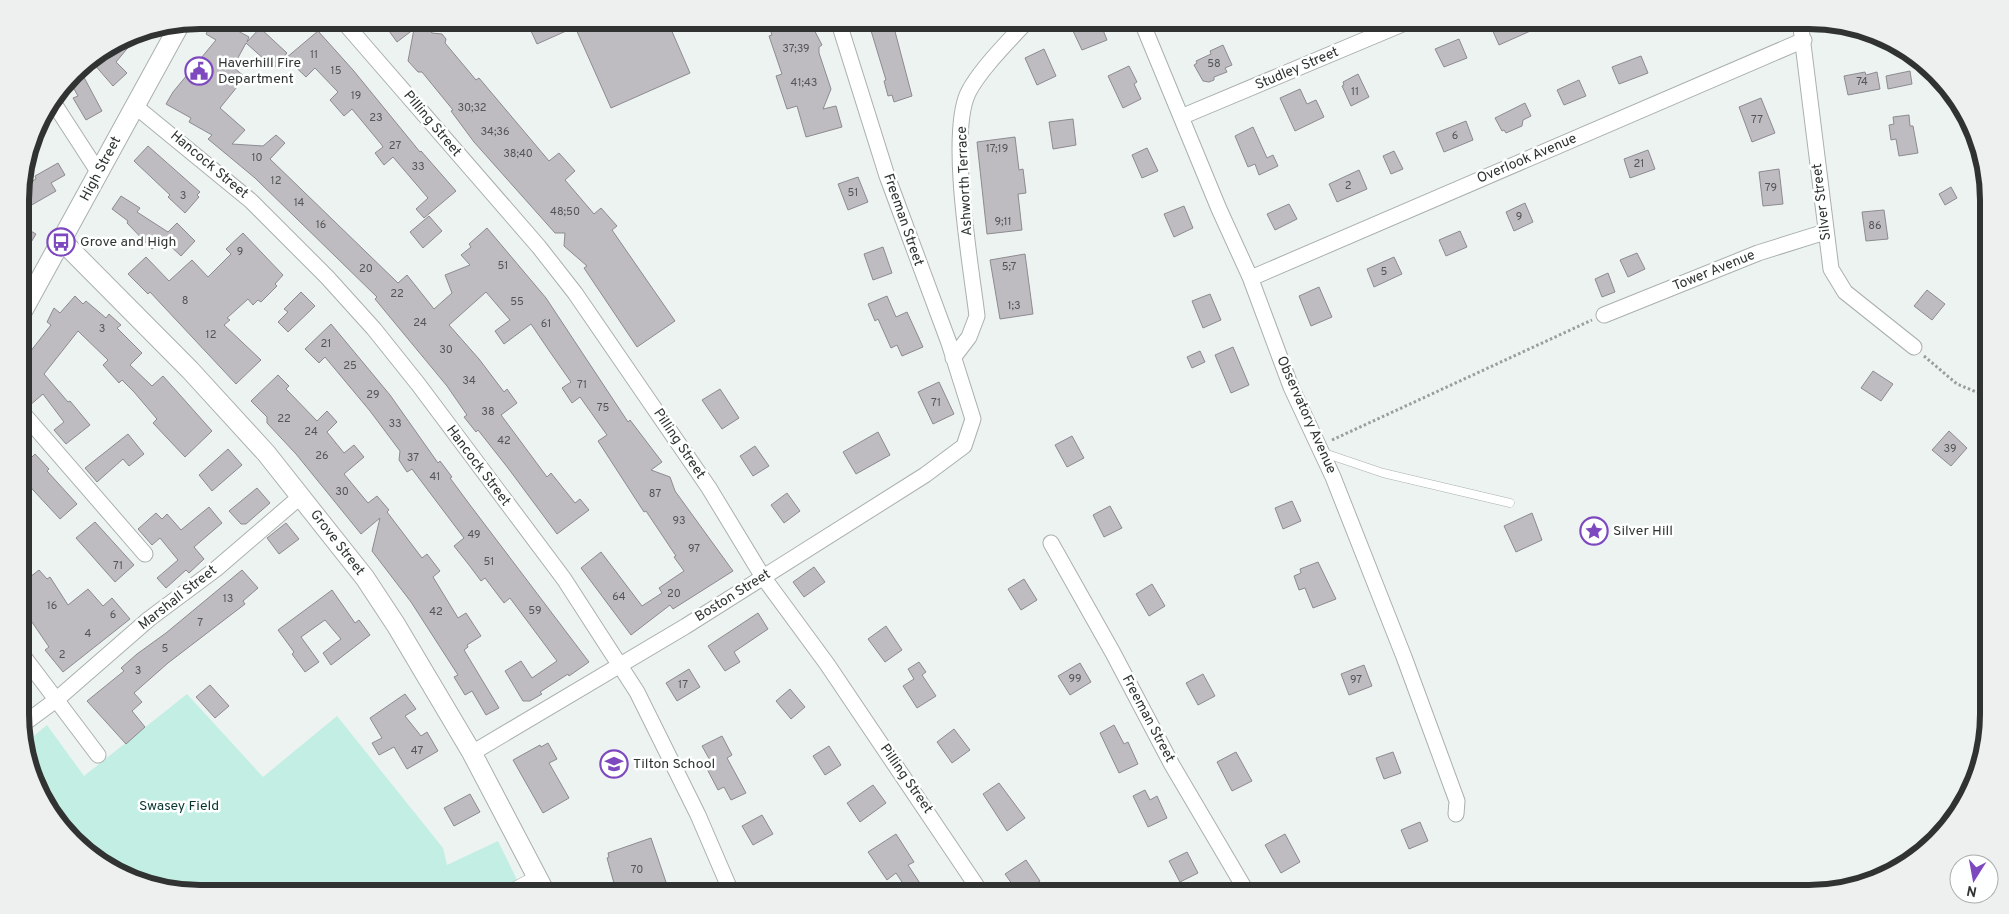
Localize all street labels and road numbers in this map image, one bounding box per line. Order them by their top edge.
street label: Studley Street [1253,44,1341,94]
street label: Pilling Street [399,87,465,161]
street label: Ashworth Terrace [954,126,976,236]
street label: Hancock Street [167,127,251,203]
street label: Overlook Avenue [1475,130,1579,188]
street label: High Street [77,134,125,204]
street label: Silver Street [1809,162,1835,242]
street label: Freeman Street [879,172,927,268]
street label: Tower Avenue [1670,247,1758,295]
street label: Observatory Avenue [1272,353,1340,477]
street label: Pilling Street [649,406,709,482]
street label: Hancock Street [442,422,514,510]
street label: Grove Street [306,507,368,579]
street label: Marshall Street [135,562,221,634]
street label: Boston Street [692,566,774,626]
street label: Freeman Street [1118,672,1178,766]
street label: Pilling Street [876,741,936,817]

